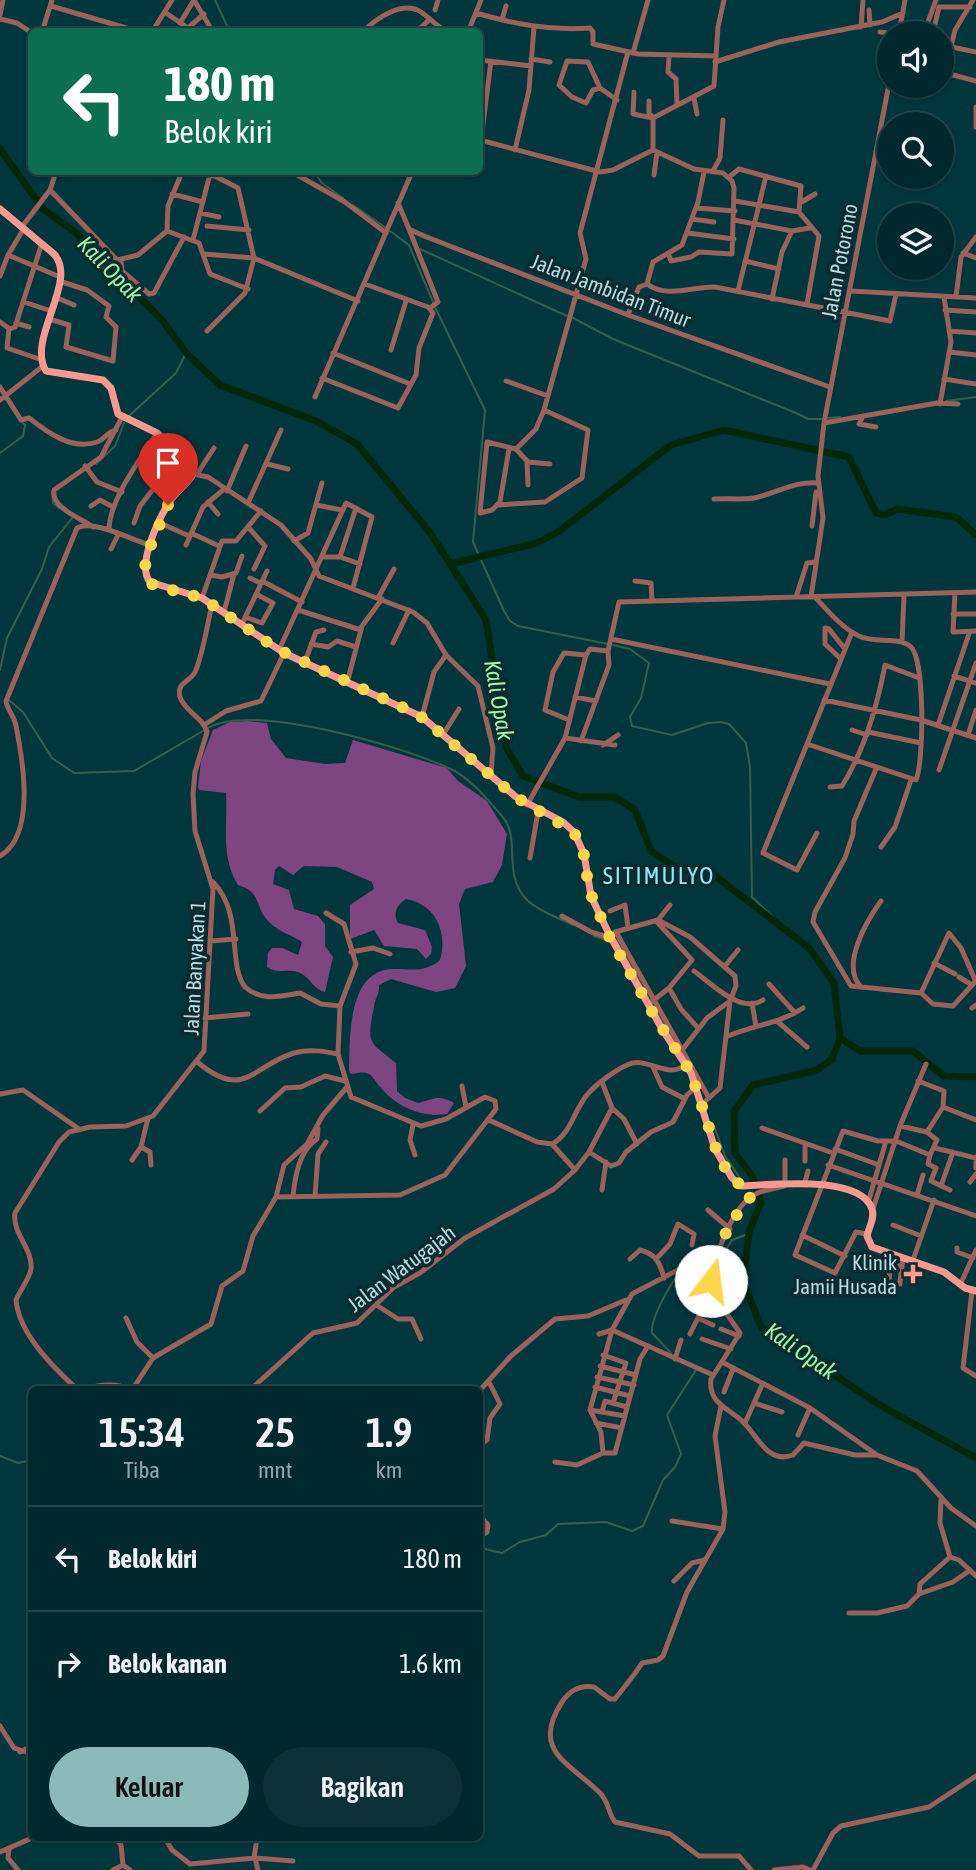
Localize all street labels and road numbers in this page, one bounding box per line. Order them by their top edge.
street label: Jalan Potorono [816,201,862,321]
street label: Jalan Jambidan Timur [528,248,695,332]
street label: Jalan Banyakan 1 [178,900,210,1036]
street label: Jalan Watugajah [342,1220,460,1316]

